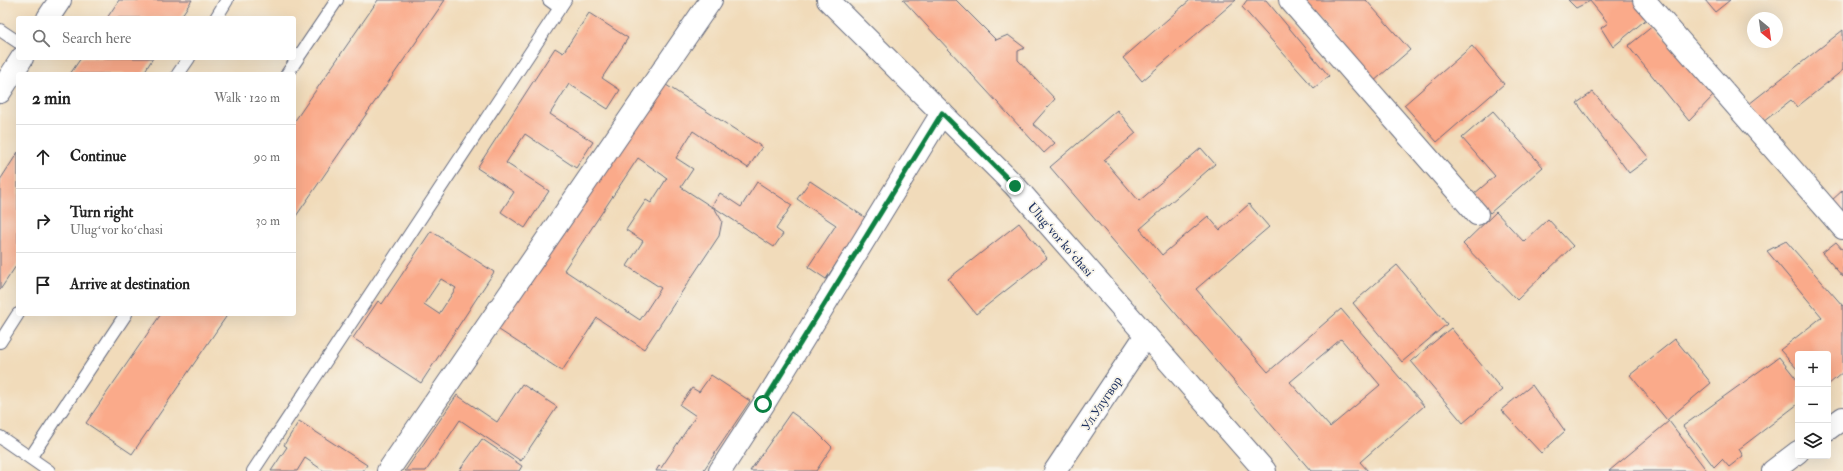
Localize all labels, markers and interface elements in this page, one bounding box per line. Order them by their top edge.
north arrow [1747,12,1783,48]
search box [16,16,296,60]
icon: search [30,27,52,49]
text: Search here [62,29,131,48]
text: 2 min [32,88,71,109]
text: Walk · 120 m [214,90,280,106]
icon: ahead [32,146,54,168]
text: Continue [70,147,126,166]
text: 90 m [254,149,280,165]
route end [1006,177,1024,195]
street label: Ulugʻvor koʻchasi [1024,199,1097,280]
text: Turn right [70,203,133,222]
icon: right [32,210,54,232]
text: 30 m [256,213,280,229]
text: Ulugʻvor koʻchasi [70,222,163,238]
icon: arrive [32,274,54,296]
text: Arrive at destination [70,275,190,294]
map controls [1795,351,1831,459]
button: + [1795,351,1831,387]
street label: Ул.Улугвор [1078,373,1126,434]
button: − [1795,387,1831,423]
route start [754,395,772,413]
button: layers [1795,423,1831,459]

